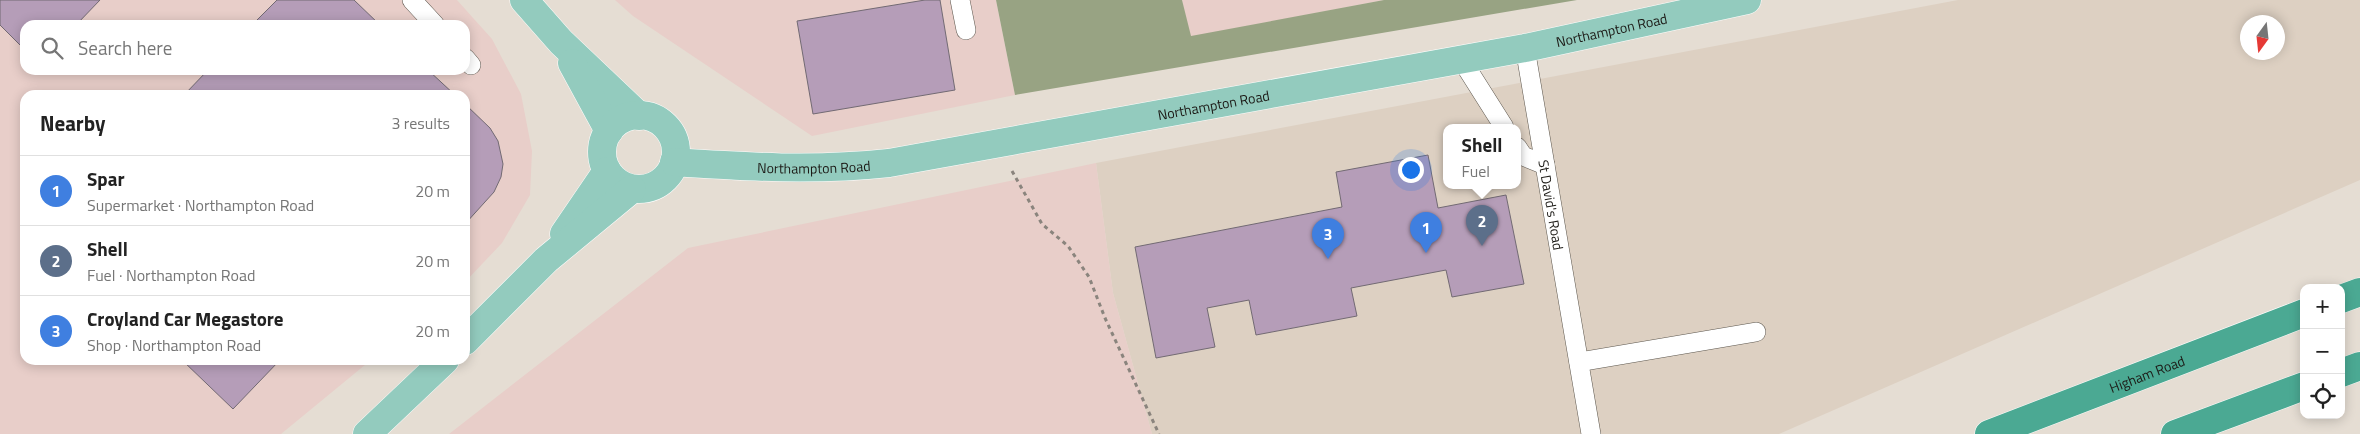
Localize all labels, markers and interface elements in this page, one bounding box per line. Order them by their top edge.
street label: Northampton Road [1554,7,1669,52]
north arrow [2240,15,2285,60]
search box [20,20,470,75]
text: Search here [78,33,172,62]
icon: search [38,34,66,62]
street label: Northampton Road [1156,84,1271,125]
text: Nearby [40,107,105,139]
text: 3 results [391,111,450,135]
popup [1443,124,1521,189]
text: Shell [1462,130,1502,159]
street label: Northampton Road [757,154,871,178]
your location [1398,157,1424,183]
street label: St David's Road [1534,158,1570,252]
text: Fuel [1462,159,1490,183]
text: Spar [87,164,124,193]
text: 1 [52,179,60,203]
text: 20 m [415,179,450,203]
text: Supermarket · Northampton Road [87,193,314,217]
pin: 2 [1466,205,1498,246]
pin: 1 [1410,212,1442,253]
pin: 3 [1312,218,1344,259]
text: Shell [87,234,128,263]
text: 2 [52,249,60,273]
text: 20 m [415,249,450,273]
text: Fuel · Northampton Road [87,263,255,287]
map controls [2300,284,2345,419]
button: + [2300,284,2345,329]
text: Croyland Car Megastore [87,304,284,333]
text: 3 [52,319,60,343]
text: 20 m [415,319,450,343]
button: − [2300,329,2345,374]
text: Shop · Northampton Road [87,333,261,357]
street label: Higham Road [2106,349,2188,397]
button: locate [2300,374,2345,419]

